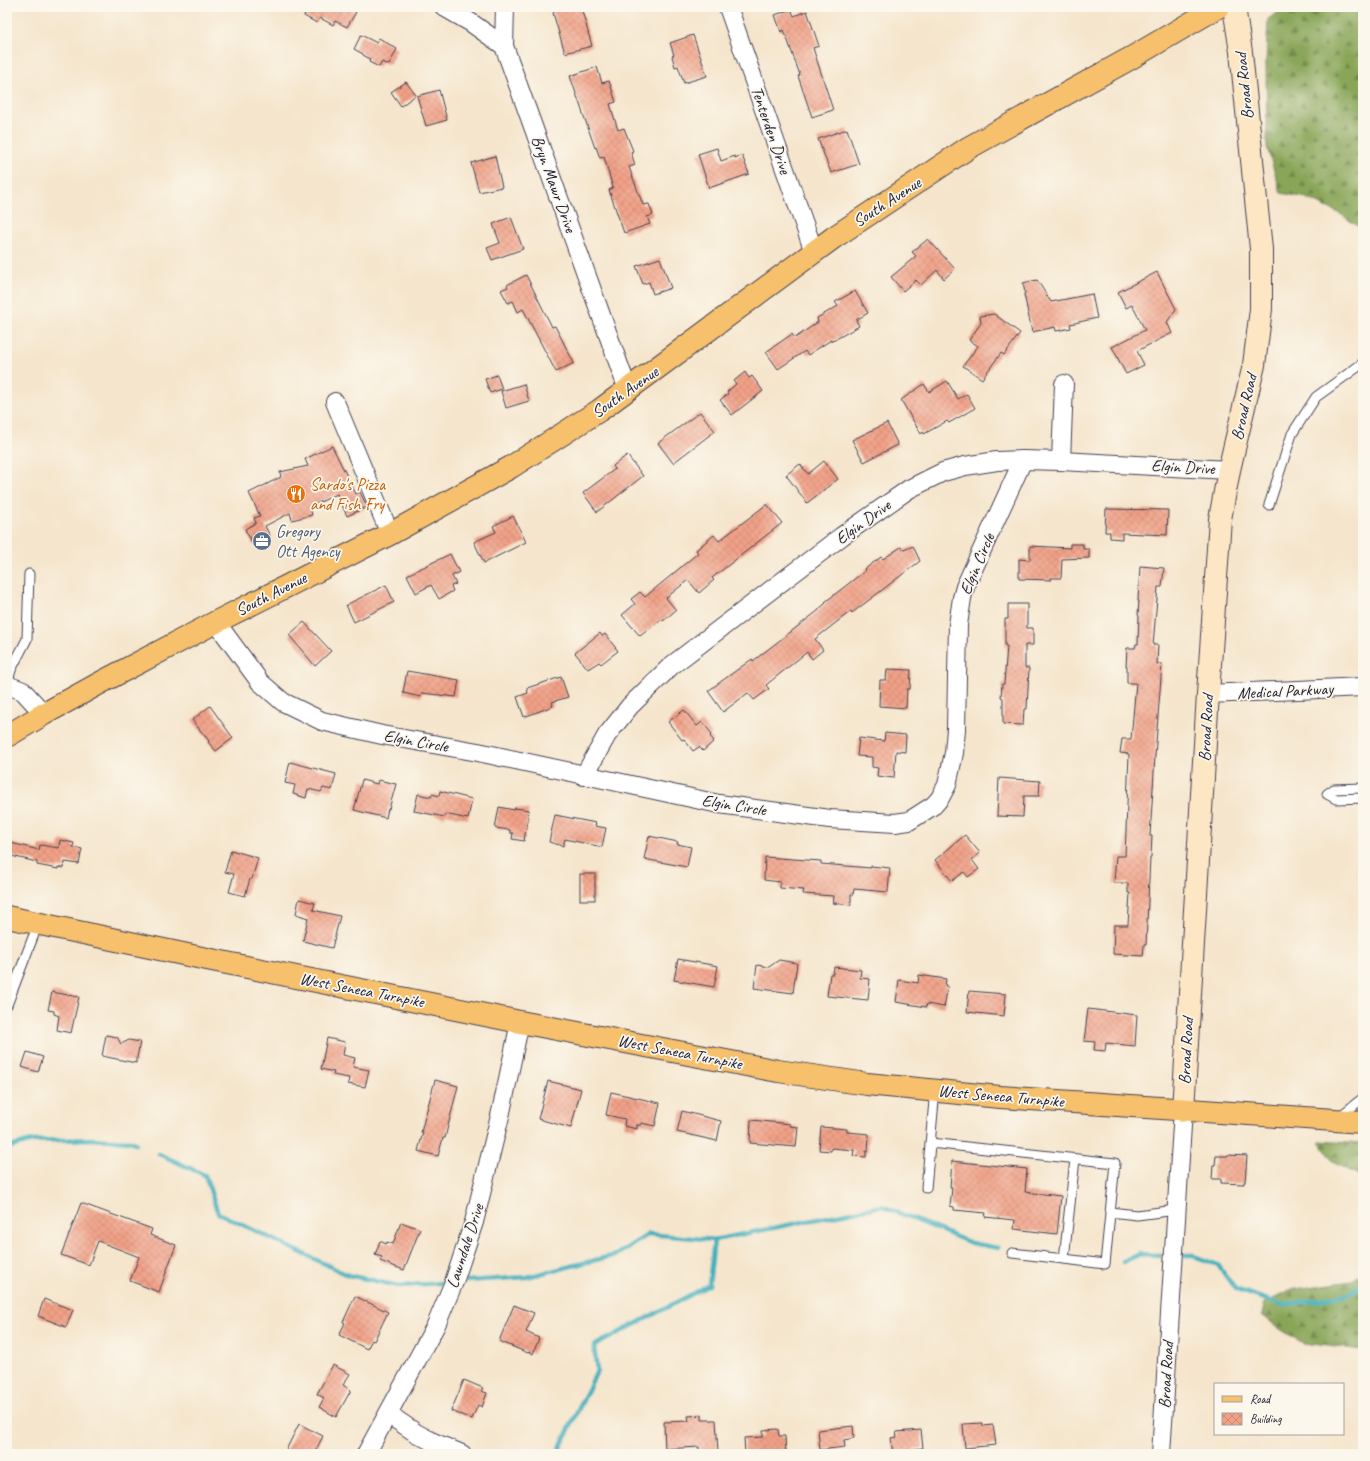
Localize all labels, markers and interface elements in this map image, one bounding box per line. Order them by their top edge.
street label: Broad Road [1230,49,1258,120]
street label: Tenterden Drive [746,84,796,178]
street label: Bryn Mawr Drive [527,133,582,237]
street label: South Avenue [849,171,926,232]
street label: South Avenue [588,361,664,423]
street label: Broad Road [1226,370,1262,442]
street label: Elgin Drive [1151,455,1217,479]
place label: Sardo's Pizza and Fish Fry [310,474,386,515]
restaurant icon: Sardo's Pizza and Fish Fry [285,483,307,505]
street label: Elgin Drive [831,494,896,549]
place label: Gregory Ott Agency [276,521,341,562]
street label: Elgin Circle [955,529,1000,598]
office icon: Gregory Ott Agency [251,530,273,552]
street label: South Avenue [232,567,311,621]
street label: Medical Parkway [1237,678,1335,704]
street label: Broad Road [1194,692,1218,762]
street label: Elgin Circle [382,725,451,757]
street label: Elgin Circle [700,790,769,821]
street label: West Seneca Turnpike [298,968,427,1013]
street label: Broad Road [1174,1015,1198,1085]
street label: West Seneca Turnpike [616,1030,745,1075]
street label: West Seneca Turnpike [937,1080,1066,1112]
street label: Lawndale Drive [442,1200,489,1291]
street label: Broad Road [1154,1339,1178,1409]
legend [1214,1383,1344,1435]
text: Road [1250,1391,1272,1407]
text: Building [1250,1411,1282,1427]

